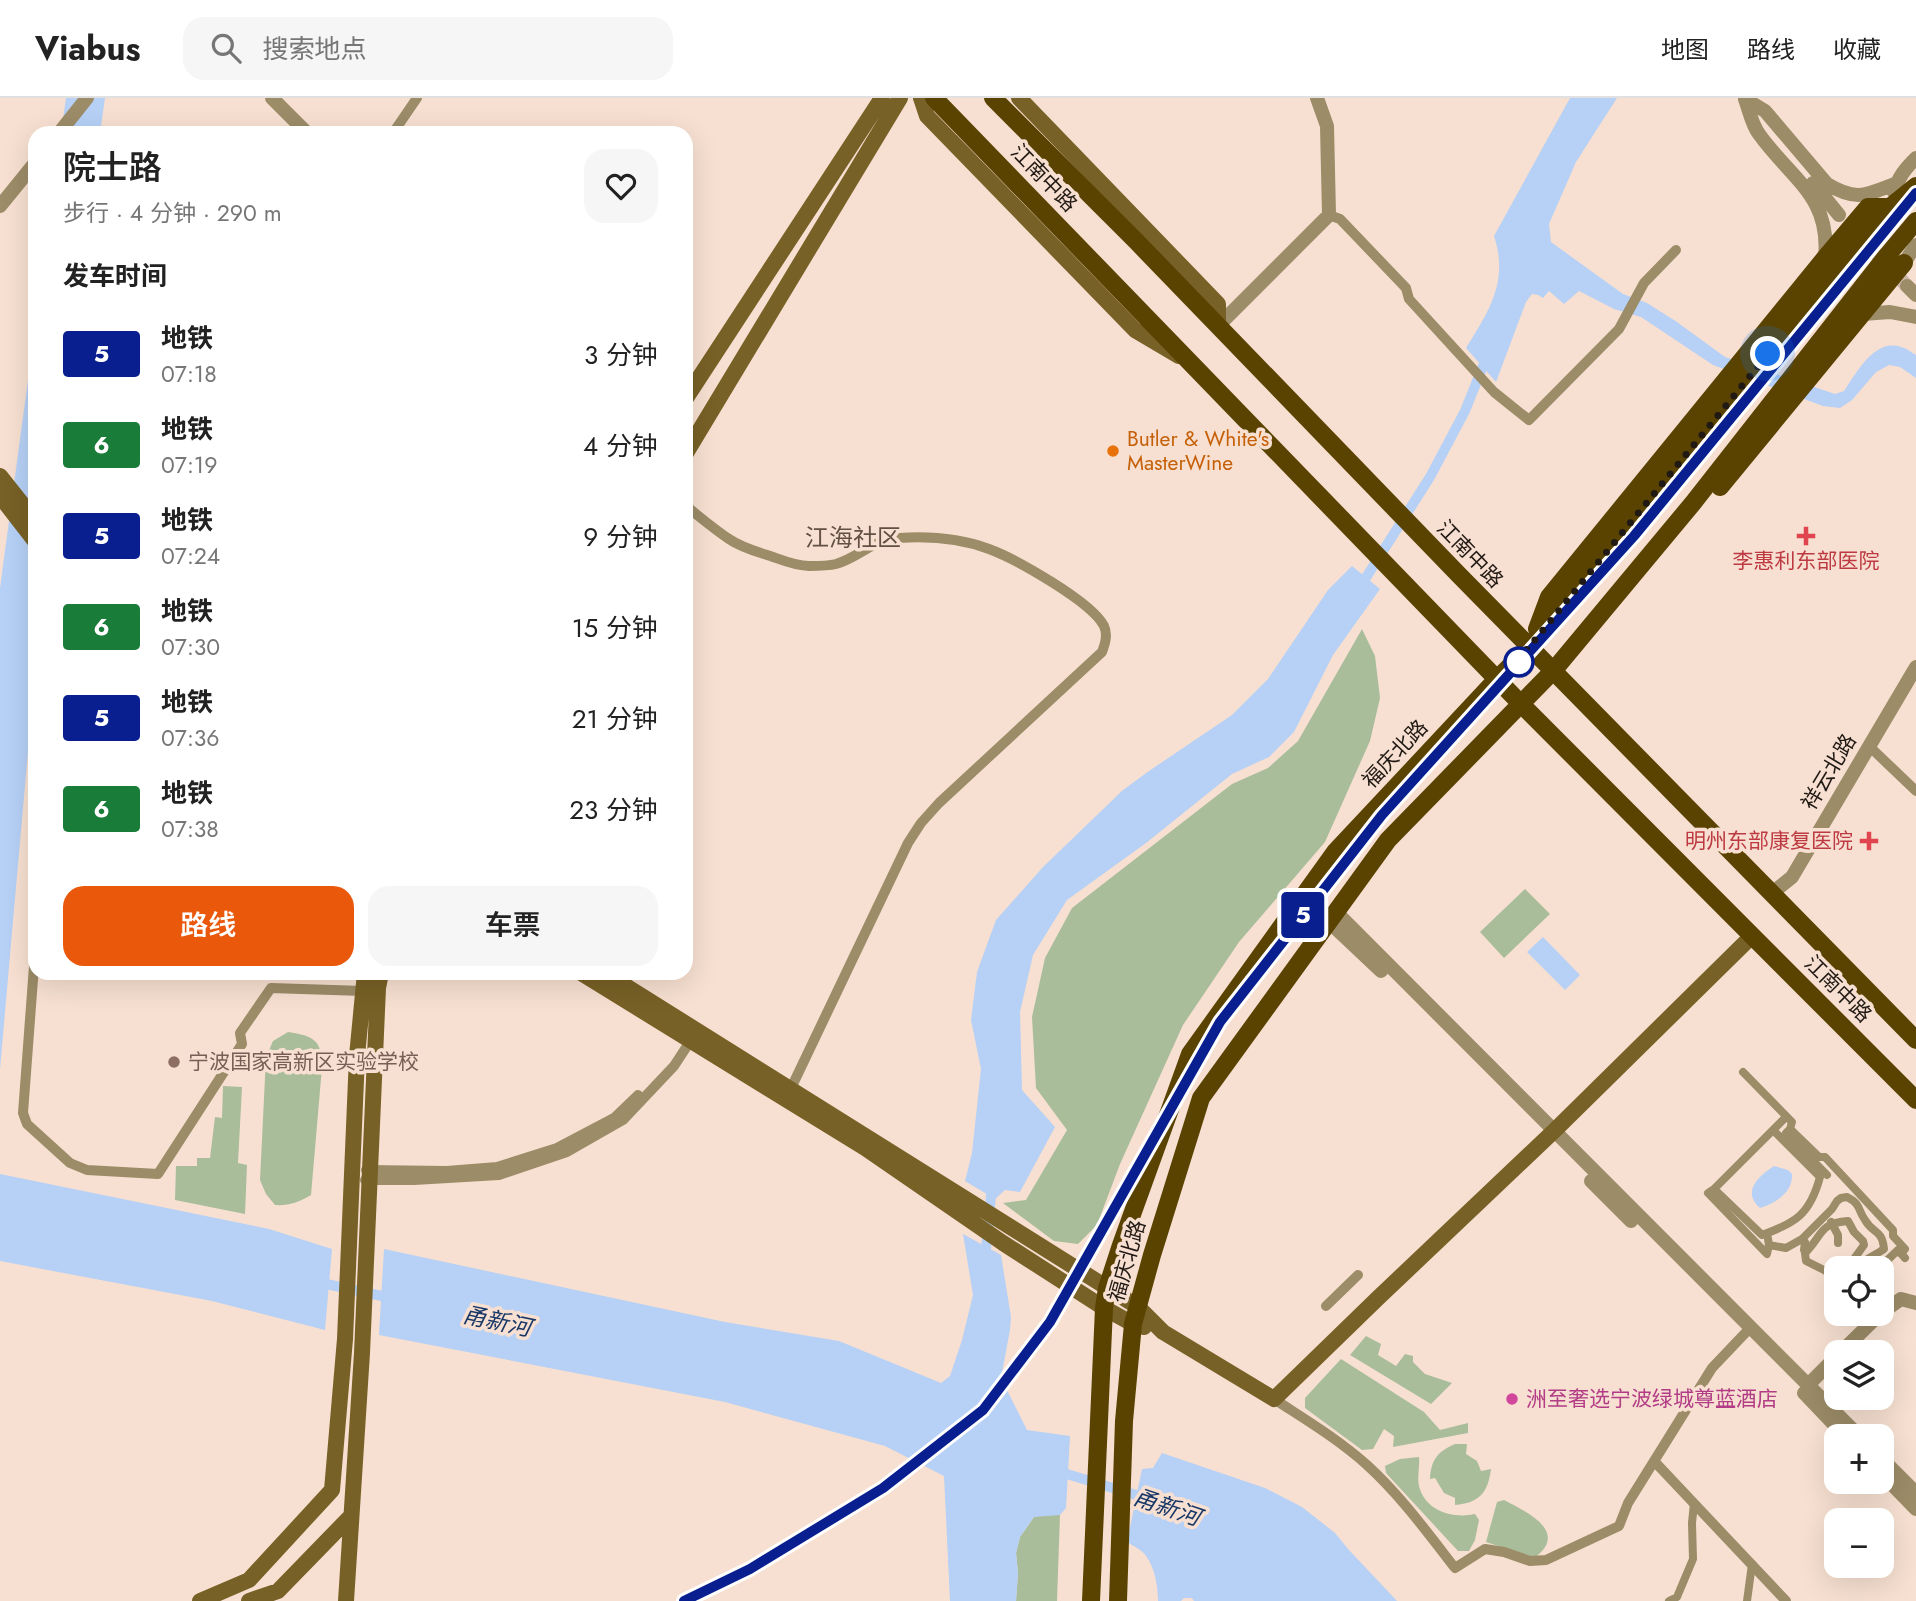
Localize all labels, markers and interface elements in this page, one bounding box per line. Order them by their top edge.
search box [183,17,673,80]
text: Viabus [35,25,141,72]
icon: search [207,29,245,67]
text: 搜索地点 [263,30,367,68]
text: 地图 [1661,32,1709,67]
text: 路线 [1747,32,1795,67]
text: 收藏 [1833,32,1881,67]
street label: 江南中路 [1004,137,1084,219]
text: 院士路 [63,144,162,191]
button: heart [584,149,658,223]
text: 步行 · 4 分钟 · 290 m [63,196,282,230]
text: 发车时间 [63,257,167,295]
text: 地铁 [161,319,213,357]
text: 5 [94,336,109,371]
text: 3 分钟 [584,336,658,374]
your location [1750,336,1785,371]
text: 07:18 [161,357,217,391]
text: 地铁 [161,410,213,448]
place label: Butler & White's MasterWine [1127,424,1269,478]
text: 6 [93,427,110,462]
text: 4 分钟 [583,427,658,465]
marker: Butler & White's MasterWine [1105,443,1121,459]
text: 07:19 [161,448,217,482]
text: 地铁 [161,501,213,539]
street label: 江南中路 [1430,513,1510,595]
text: 5 [94,518,109,553]
text: 9 分钟 [583,518,658,556]
district label: 江海社区 [805,520,901,555]
marker: 李惠利东部医院 [1796,526,1816,546]
text: 07:24 [161,539,220,573]
place label: 李惠利东部医院 [1733,546,1880,576]
text: 地铁 [161,592,213,630]
text: 6 [93,609,110,644]
text: 15 分钟 [572,609,658,647]
text: 07:30 [161,630,220,664]
unlabelled marker [1504,647,1534,677]
text: 地铁 [161,683,213,721]
text: 5 [94,700,109,735]
text: 21 分钟 [572,700,658,738]
street label: 福庆北路 [1355,713,1435,795]
text: 07:36 [161,721,220,755]
street label: 祥云北路 [1795,728,1863,816]
text: 地铁 [161,774,213,812]
text: 6 [93,791,110,826]
text: 23 分钟 [569,791,658,829]
text: 07:38 [161,812,219,846]
place label: 明州东部康复医院 [1685,826,1853,856]
marker: 明州东部康复医院 [1859,831,1879,851]
button: 路线 [63,886,354,966]
button: 车票 [368,886,658,966]
line badge: 5 [1280,892,1326,938]
text: 5 [1295,897,1311,932]
street label: 江南中路 [1798,949,1878,1029]
place label: 宁波国家高新区实验学校 [188,1047,419,1077]
marker: 宁波国家高新区实验学校 [166,1054,182,1070]
street label: 福庆北路 [1101,1216,1153,1306]
map controls [1824,1256,1894,1578]
button: locate [1824,1256,1894,1326]
water label: 甬新河 [460,1297,538,1346]
button: layers [1824,1340,1894,1410]
place label: 洲至奢选宁波绿城尊蓝酒店 [1526,1384,1778,1414]
marker: 洲至奢选宁波绿城尊蓝酒店 [1504,1391,1520,1407]
button: + [1824,1424,1894,1494]
water label: 甬新河 [1129,1480,1209,1536]
button: − [1824,1508,1894,1578]

